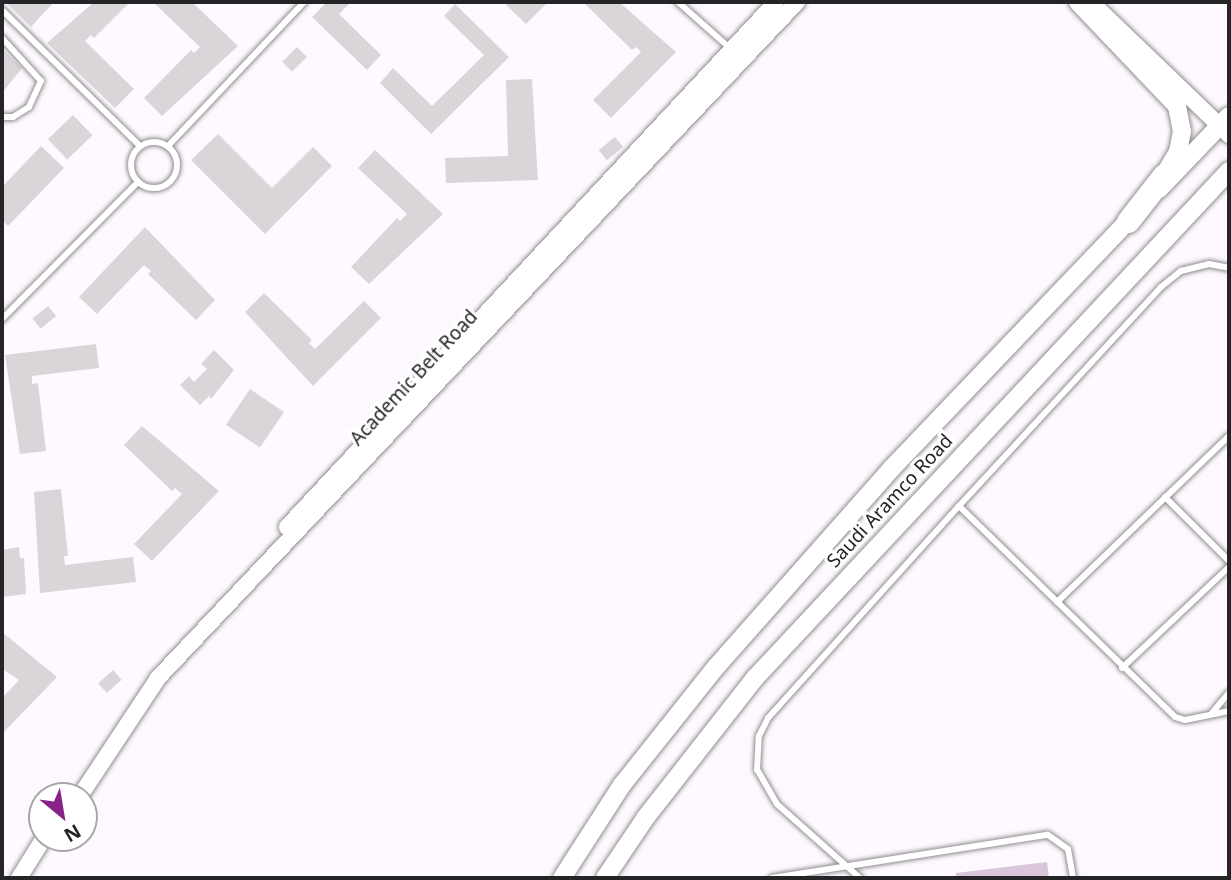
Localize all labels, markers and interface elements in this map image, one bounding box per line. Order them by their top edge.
street label: Academic Belt Road [345,306,483,450]
street label: Saudi Aramco Road [822,430,958,572]
north arrow [28,782,98,852]
text: N [59,818,86,849]

